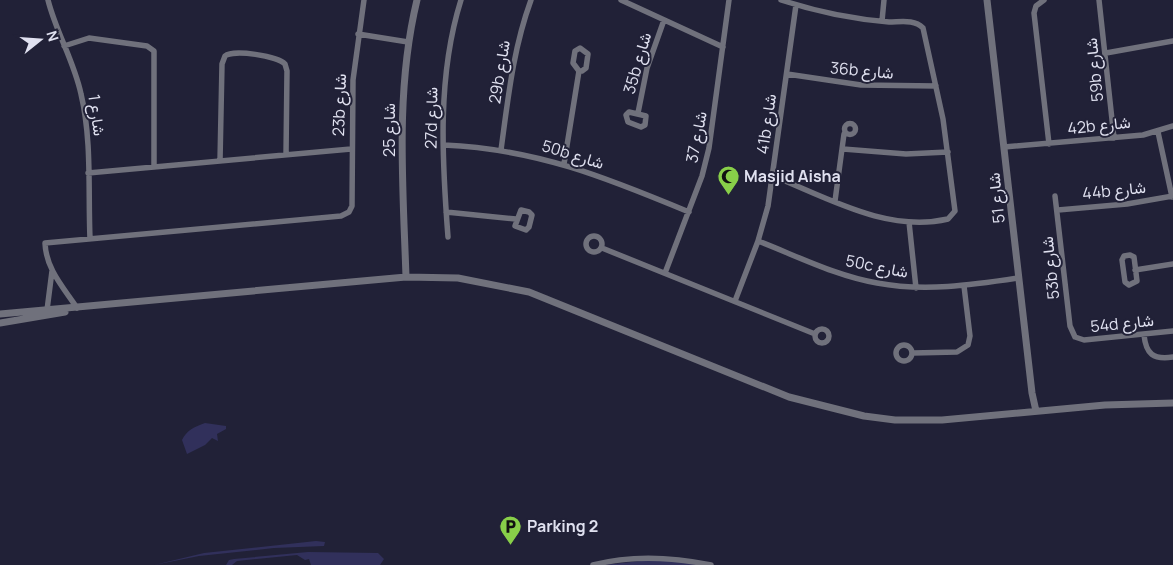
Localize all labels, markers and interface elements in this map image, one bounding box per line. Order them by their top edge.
north arrow [15,15,65,65]
text: N [42,28,63,44]
street label: 35b شارع [618,30,657,97]
street label: 59b شارع [1080,37,1109,103]
street label: 29b شارع [483,39,516,105]
street label: 36b شارع [829,56,895,85]
street label: 23b شارع [327,73,352,137]
street label: 27d شارع [419,87,444,149]
street label: 41b شارع [751,92,782,156]
street label: شارع 1 [82,93,111,137]
street label: شارع 25 [378,103,401,157]
street label: شارع 37 [680,109,713,165]
street label: 42b شارع [1066,111,1132,140]
street label: 50b شارع [539,134,607,175]
mosque icon: Masjid Aisha [716,164,740,195]
place label: Masjid Aisha [744,165,841,187]
street label: شارع 51 [982,171,1011,224]
street label: 44b شارع [1081,176,1147,205]
street label: 53b شارع [1036,235,1065,300]
street label: 50c شارع [844,249,910,284]
street label: 54d شارع [1089,309,1155,338]
parking icon: Parking 2 [499,514,523,545]
place label: Parking 2 [527,515,598,537]

